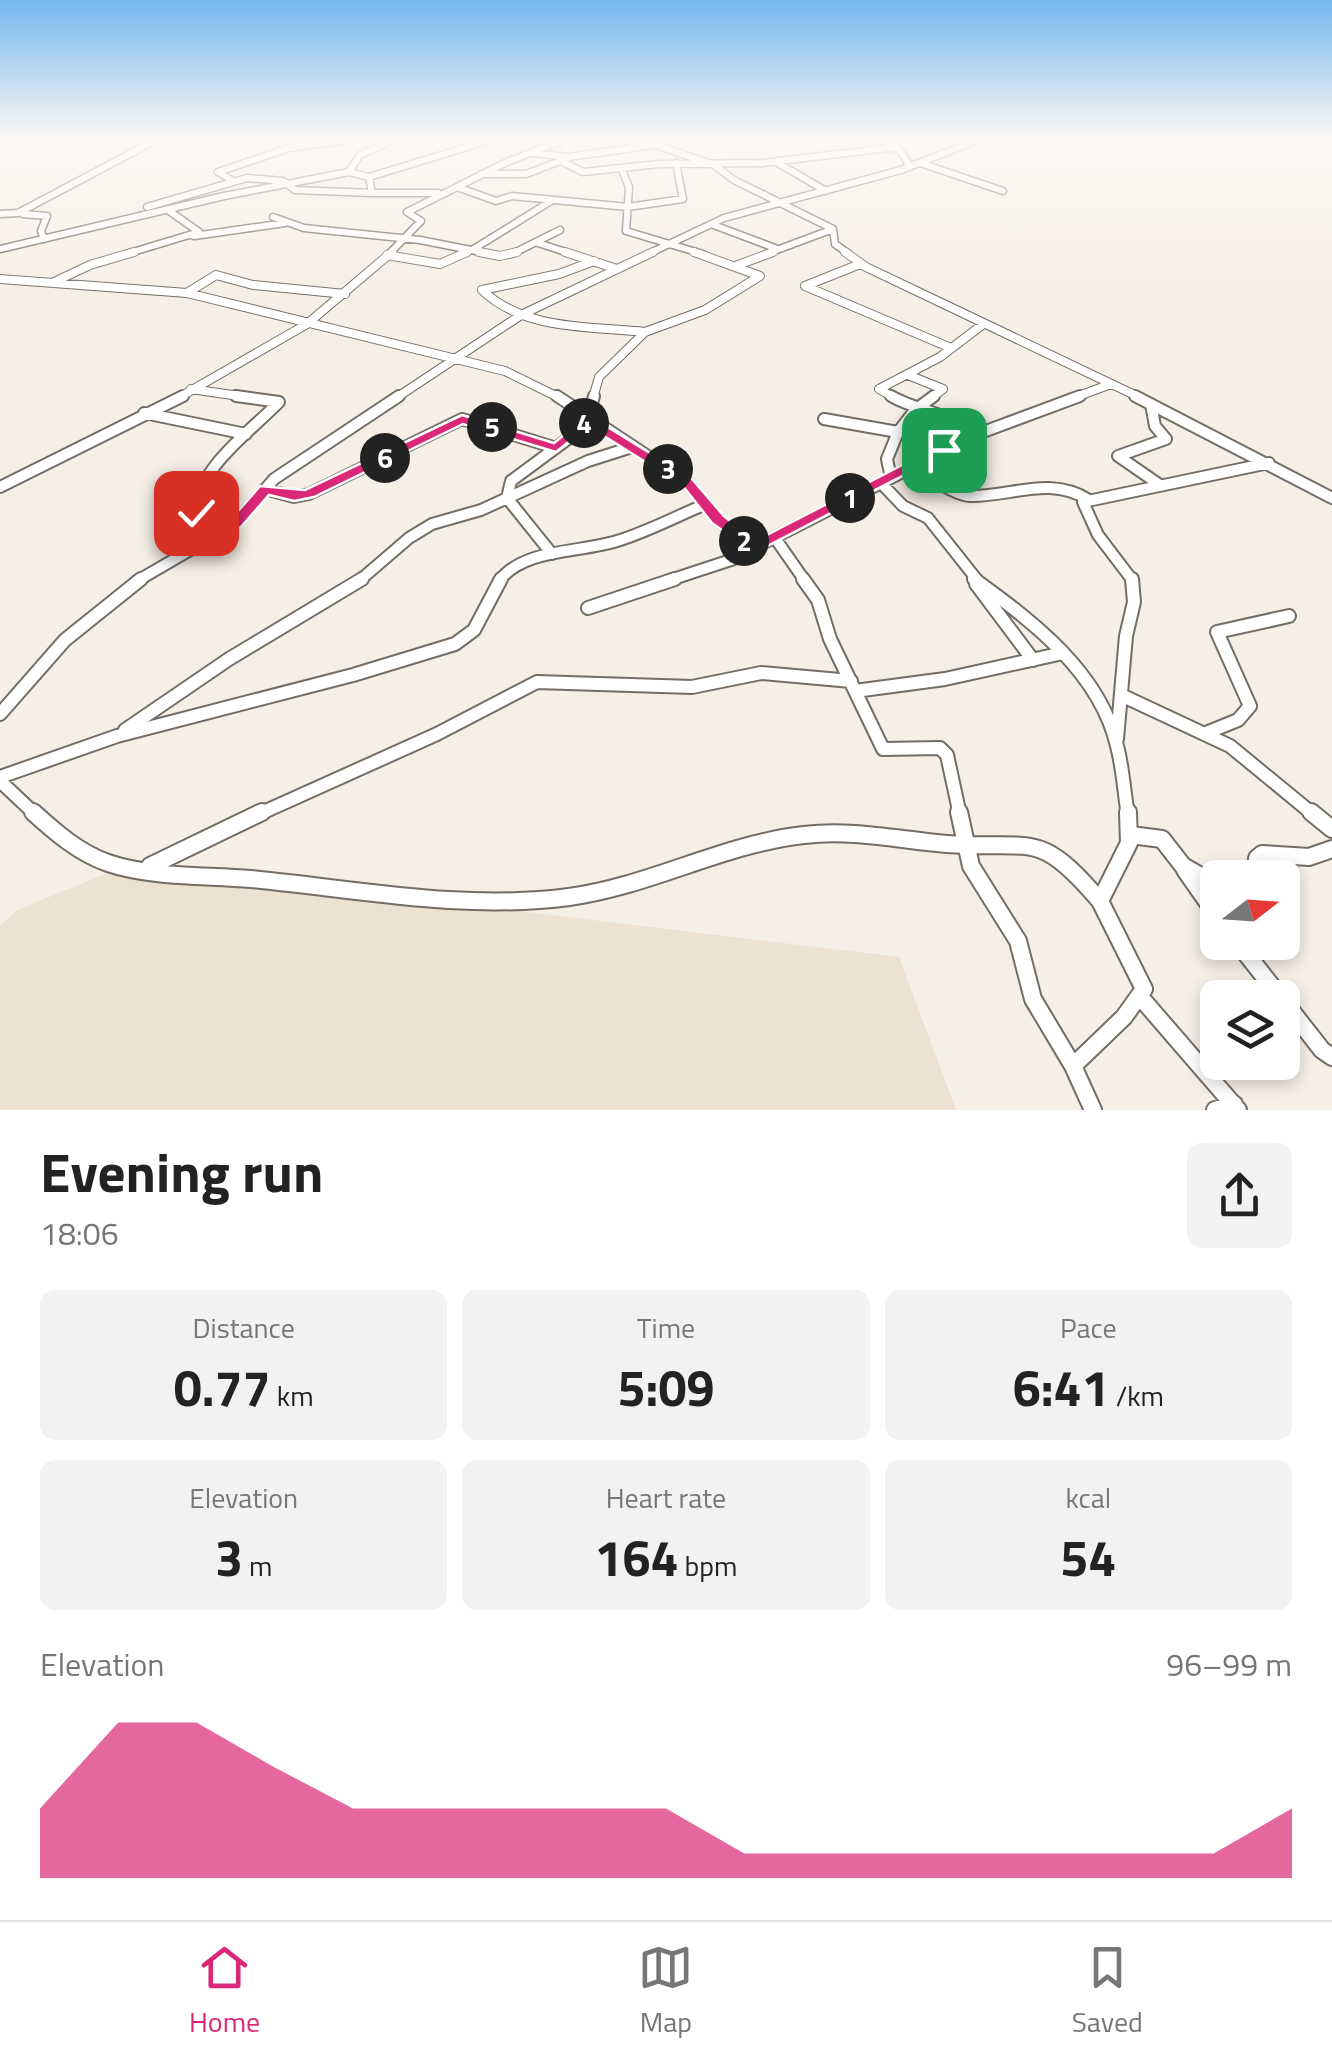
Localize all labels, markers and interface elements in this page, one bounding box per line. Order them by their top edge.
pin: 4 [559,398,609,448]
text: 4 [576,401,592,444]
pin: 5 [467,402,517,452]
text: 5 [484,405,500,448]
pin [902,408,987,493]
icon: arrive [917,423,972,478]
pin: 6 [360,433,410,483]
text: 6 [377,436,393,479]
pin: 3 [643,444,693,494]
text: 3 [660,447,676,490]
pin [154,471,239,556]
pin: 1 [825,473,875,523]
text: 1 [842,476,858,519]
icon: check [169,486,224,541]
pin: 2 [719,516,769,566]
text: 2 [736,519,752,562]
north arrow [1200,860,1300,960]
map controls [1200,860,1300,1080]
button: layers [1200,980,1300,1080]
text: Evening run [40,1130,323,1213]
button: share [1187,1143,1292,1248]
text: 18:06 [40,1209,119,1257]
text: Distance [193,1306,295,1349]
text: Time [637,1306,695,1349]
text: Pace [1060,1306,1117,1349]
text: 0.77 [174,1349,271,1425]
text: 5:09 [618,1349,714,1425]
text: 6:41 [1013,1349,1109,1425]
text: km [271,1374,314,1417]
text: /km [1109,1374,1164,1417]
text: Elevation [189,1476,298,1519]
text: Heart rate [606,1476,726,1519]
text: kcal [1065,1476,1111,1519]
text: 3 [215,1519,243,1595]
text: 164 [594,1519,678,1595]
text: 54 [1060,1519,1116,1595]
text: m [243,1544,272,1587]
text: bpm [678,1544,738,1587]
text: Elevation [40,1640,164,1688]
text: 96–99 m [1166,1640,1292,1688]
tab: Home [189,1940,260,2043]
tab: Map [638,1940,693,2043]
tab: Saved [1072,1940,1143,2043]

